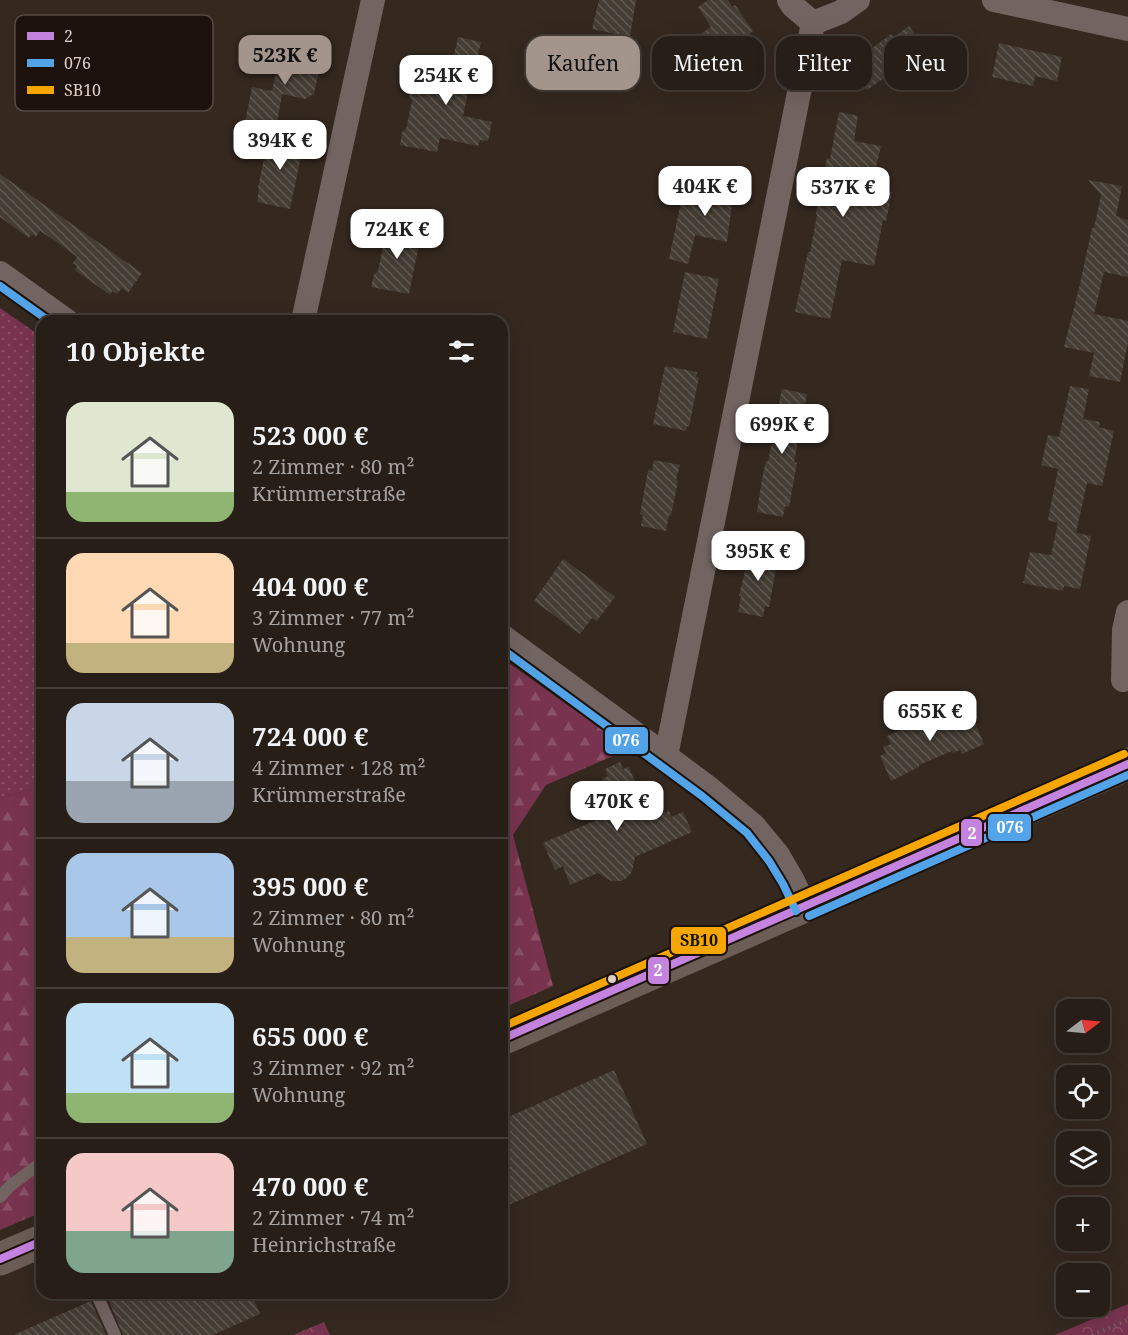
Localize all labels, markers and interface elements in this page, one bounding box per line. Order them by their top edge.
legend [15,15,213,111]
text: 2 [64,25,73,47]
pin: 523K € [236,35,334,86]
chip: Kaufen [526,36,640,90]
chip: Mieten [652,36,764,90]
chip: Filter [776,36,872,90]
chip: Neu [884,36,967,90]
text: 523K € [253,41,317,68]
text: 076 [64,52,91,74]
pin: 254K € [397,55,495,106]
text: 254K € [414,61,478,88]
text: SB10 [64,79,101,101]
pin: 394K € [231,120,329,171]
text: 394K € [248,126,312,153]
pin: 404K € [656,166,754,217]
pin: 537K € [794,167,892,218]
text: 404K € [673,172,737,199]
text: 537K € [811,173,875,200]
pin: 724K € [348,209,446,260]
text: 724K € [365,215,429,242]
text: 10 Objekte [66,333,205,369]
icon: filters [445,335,478,368]
pin: 699K € [733,404,831,455]
text: 699K € [750,410,814,437]
text: 523 000 € [252,417,368,453]
icon: home [114,426,186,498]
text: 2 Zimmer · 80 m² [252,453,414,480]
text: Krümmerstraße [252,480,406,507]
pin: 395K € [709,531,807,582]
text: 395K € [726,537,790,564]
text: 404 000 € [252,568,368,604]
icon: home [114,577,186,649]
text: 3 Zimmer · 77 m² [252,604,414,631]
text: Wohnung [252,631,345,658]
pin: 655K € [881,691,979,742]
text: 655K € [898,697,962,724]
text: 724 000 € [252,718,368,754]
line badge: 076 [604,726,649,755]
icon: home [114,727,186,799]
text: 076 [612,729,640,751]
text: 4 Zimmer · 128 m² [252,754,426,781]
text: Krümmerstraße [252,781,406,808]
pin: 470K € [568,781,666,832]
text: 470K € [585,787,649,814]
line badge: 076 [987,813,1032,842]
text: 076 [996,816,1024,838]
line badge: 2 [960,818,983,847]
text: 2 [967,822,977,844]
text: 395 000 € [252,868,368,904]
icon: home [114,877,186,949]
text: 2 Zimmer · 80 m² [252,904,414,931]
line badge: SB10 [670,926,727,955]
text: SB10 [680,929,718,951]
text: Wohnung [252,931,345,958]
line badge: 2 [647,956,670,985]
text: 2 [653,959,663,981]
unlabelled marker [606,973,618,985]
north arrow [1056,999,1110,1053]
map controls [1056,999,1110,1317]
text: 655 000 € [252,1018,368,1054]
icon: home [114,1027,186,1099]
text: 3 Zimmer · 92 m² [252,1054,414,1081]
button: locate [1056,1065,1110,1119]
text: Wohnung [252,1081,345,1108]
button: layers [1056,1131,1110,1185]
text: 470 000 € [252,1168,368,1204]
icon: home [114,1177,186,1249]
button: + [1056,1197,1110,1251]
text: 2 Zimmer · 74 m² [252,1204,414,1231]
text: Heinrichstraße [252,1231,396,1258]
button: − [1056,1263,1110,1317]

